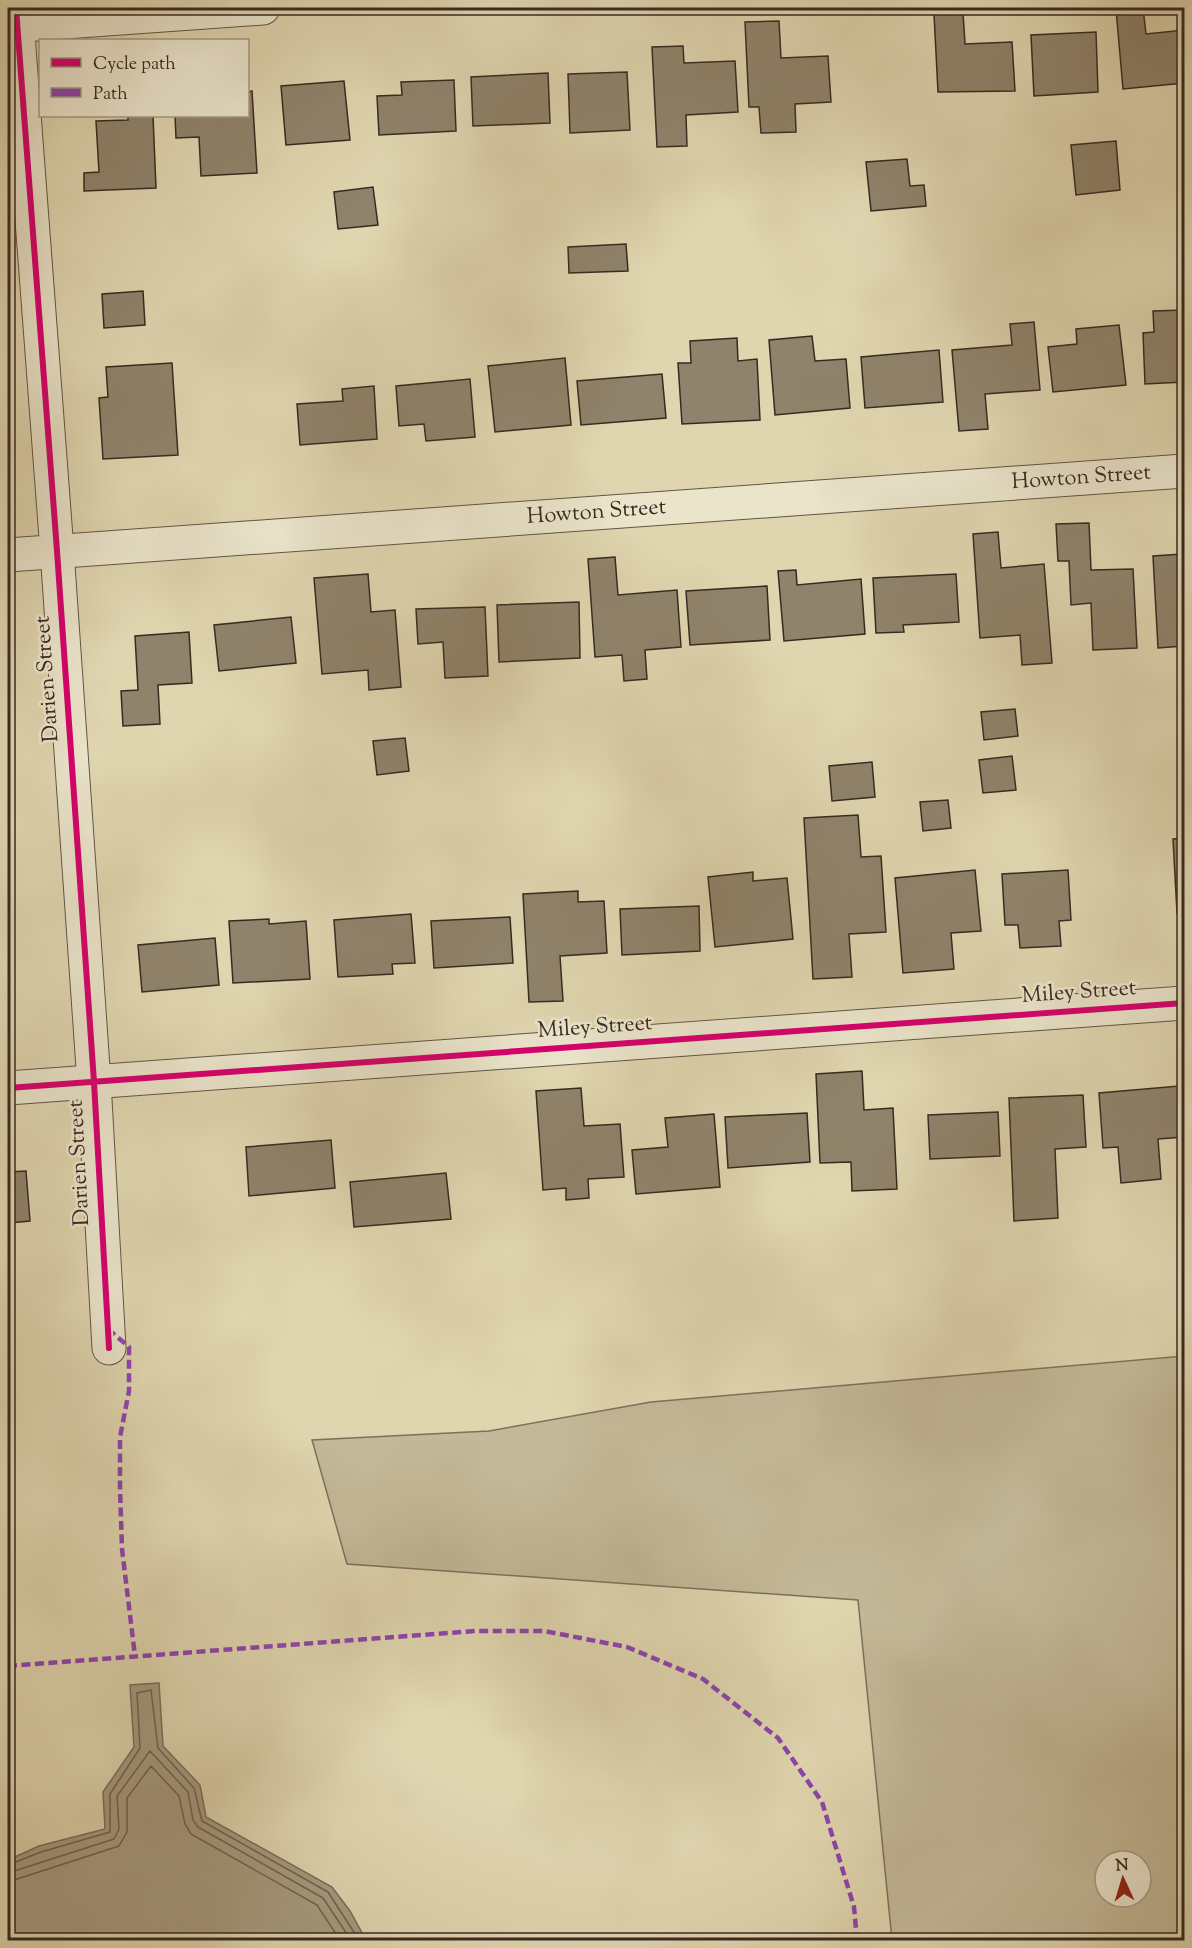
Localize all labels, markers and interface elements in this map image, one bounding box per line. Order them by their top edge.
legend [39,39,249,117]
text: Cycle path [93,52,176,78]
text: Path [93,82,128,108]
street label: Howton Street [1011,457,1152,499]
street label: Howton Street [526,492,668,534]
street label: Darien Street [28,614,68,743]
street label: Miley Street [1021,973,1138,1013]
street label: Miley Street [537,1008,654,1048]
street label: Darien Street [61,1099,99,1227]
north arrow [1093,1849,1153,1909]
text: N [1115,1855,1130,1878]

